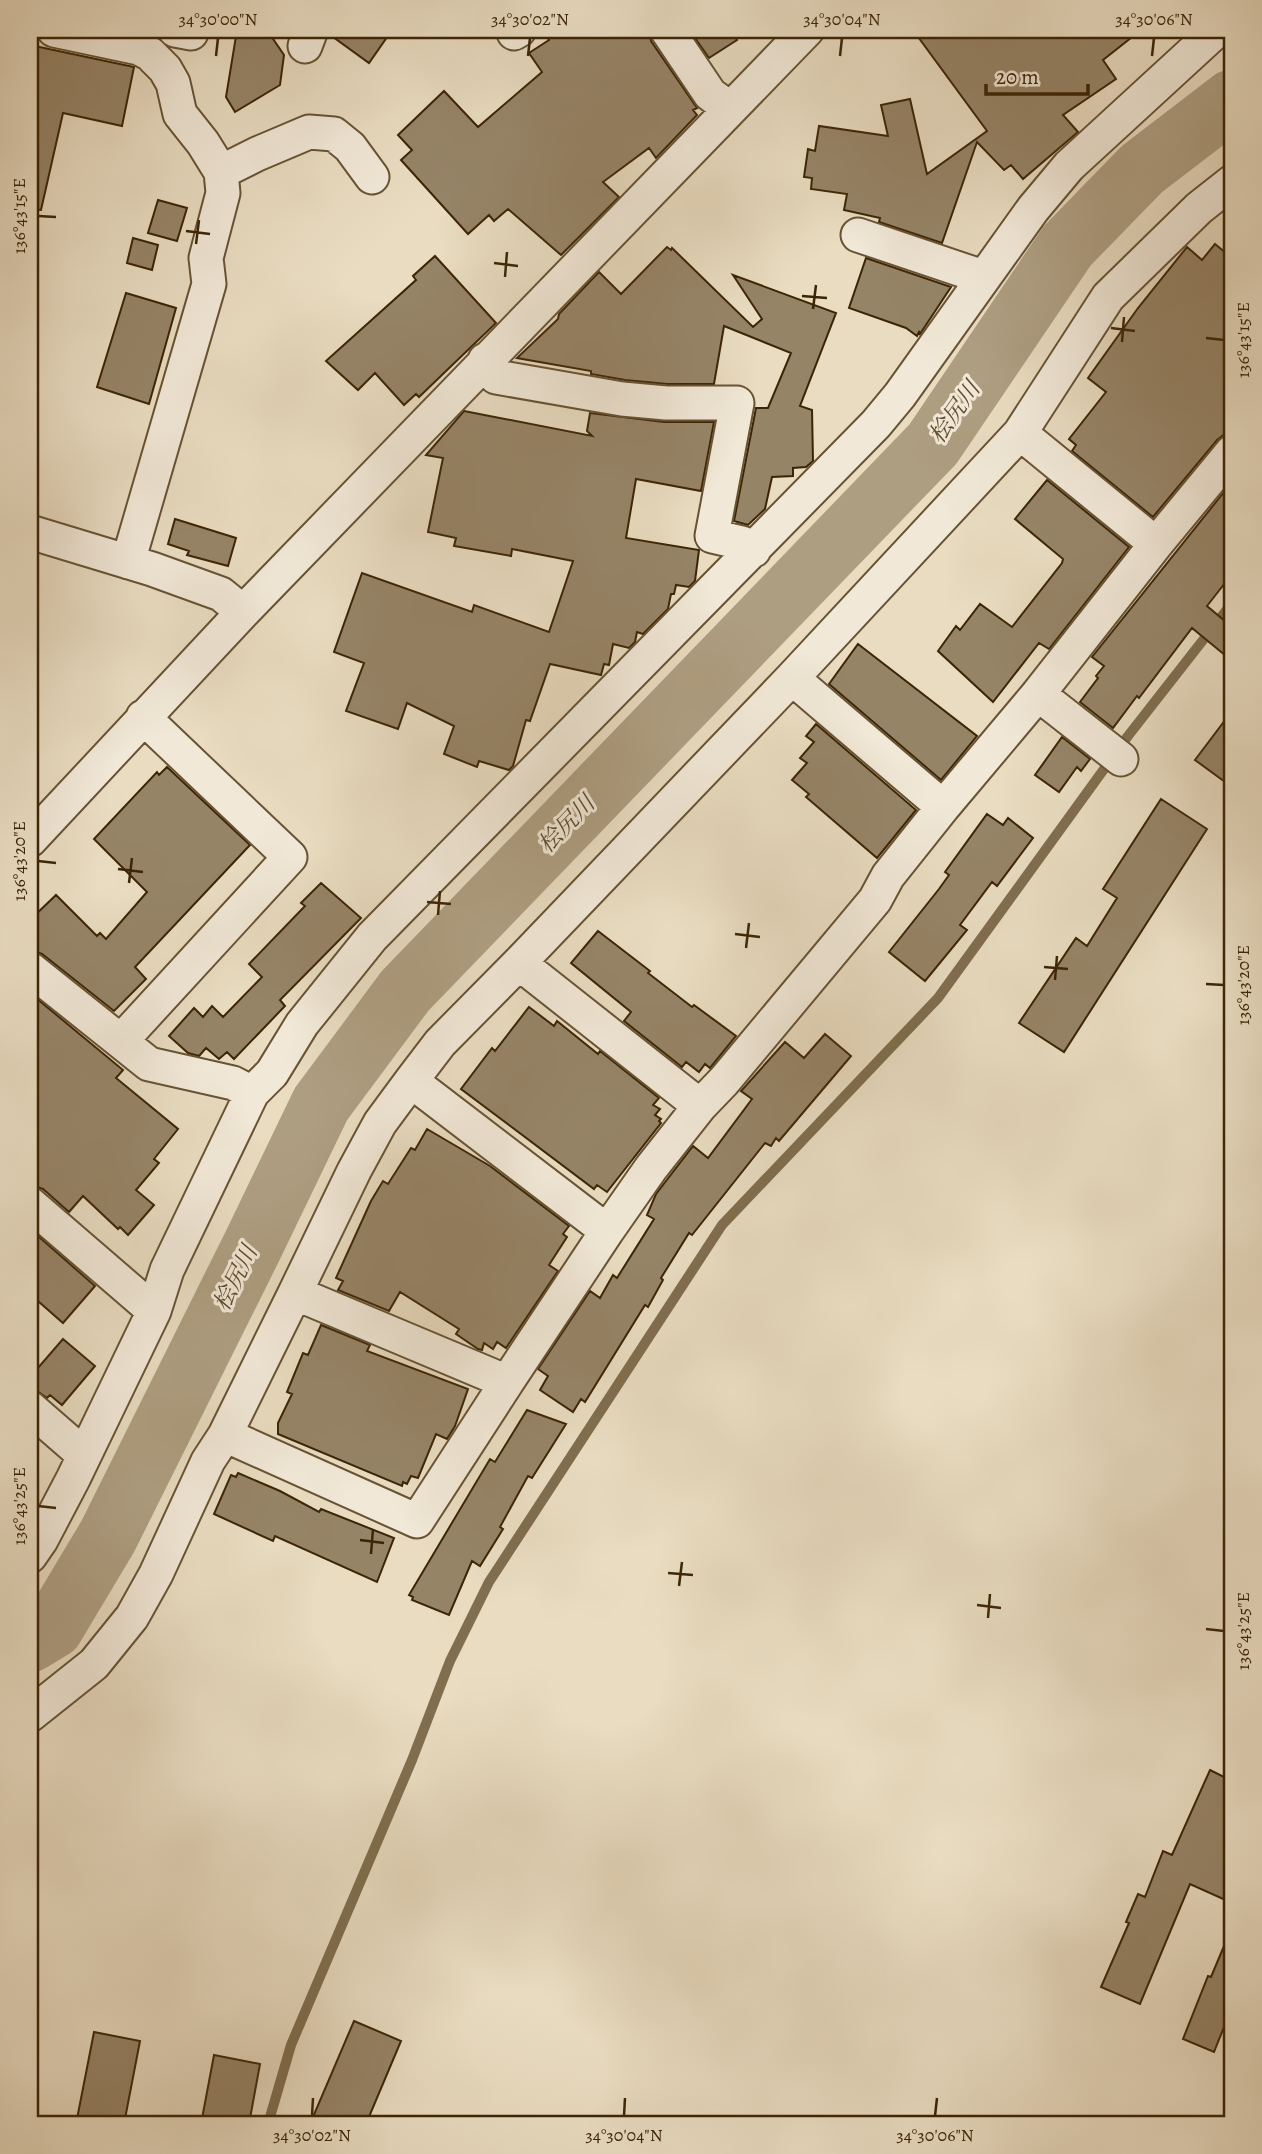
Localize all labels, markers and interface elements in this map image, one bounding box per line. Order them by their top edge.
text: 34°30'00"N [179,7,257,31]
text: 34°30'02"N [491,7,569,31]
text: 34°30'04"N [803,7,881,31]
text: 34°30'06"N [1115,7,1193,31]
scale bar [986,52,1087,96]
text: 20 m [996,63,1039,91]
text: 136°43'15"E [7,178,31,254]
text: 136°43'15"E [1231,302,1255,378]
water label: 桧尻川 [922,373,989,449]
water label: 桧尻川 [531,787,604,860]
text: 136°43'20"E [7,821,31,901]
text: 136°43'20"E [1231,945,1255,1025]
water label: 桧尻川 [206,1238,266,1316]
text: 136°43'25"E [7,1467,31,1545]
text: 136°43'25"E [1231,1592,1255,1670]
text: 34°30'02"N [273,2123,351,2147]
text: 34°30'04"N [585,2123,663,2147]
text: 34°30'06"N [896,2123,974,2147]

